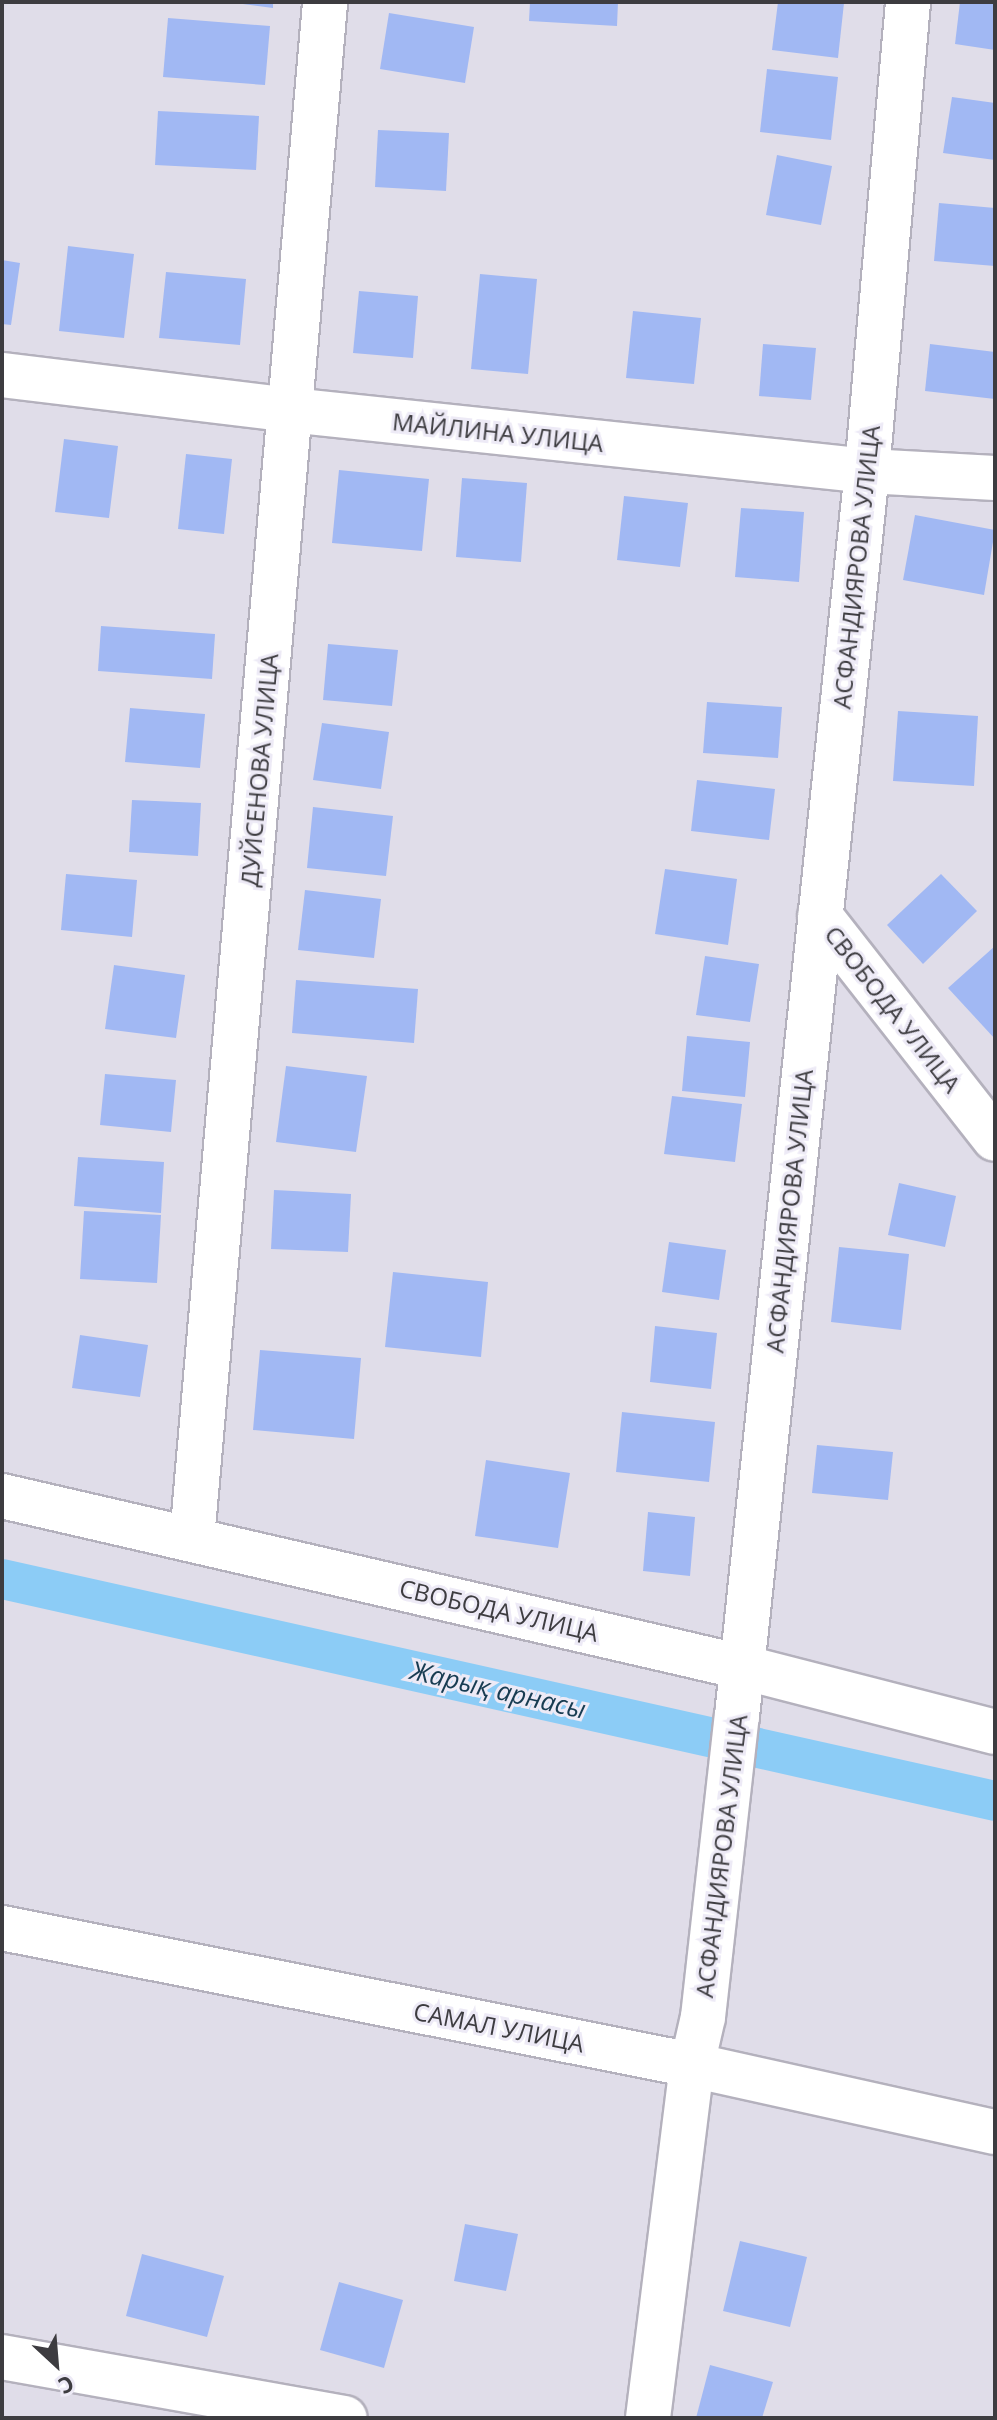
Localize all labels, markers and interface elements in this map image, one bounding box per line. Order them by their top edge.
street label: МАЙЛИНА УЛИЦА [391,407,605,457]
street label: АСФАНДИЯРОВА УЛИЦА [827,424,885,710]
street label: ДУЙСЕНОВА УЛИЦА [234,652,284,888]
street label: СВОБОДА УЛИЦА [819,920,967,1098]
street label: АСФАНДИЯРОВА УЛИЦА [760,1068,818,1354]
street label: СВОБОДА УЛИЦА [397,1573,601,1647]
water label: Жарық арнасы [407,1655,589,1725]
street label: АСФАНДИЯРОВА УЛИЦА [689,1713,753,1999]
street label: САМАЛ УЛИЦА [411,1996,587,2058]
north arrow [16,2324,96,2404]
text: С [54,2369,79,2402]

